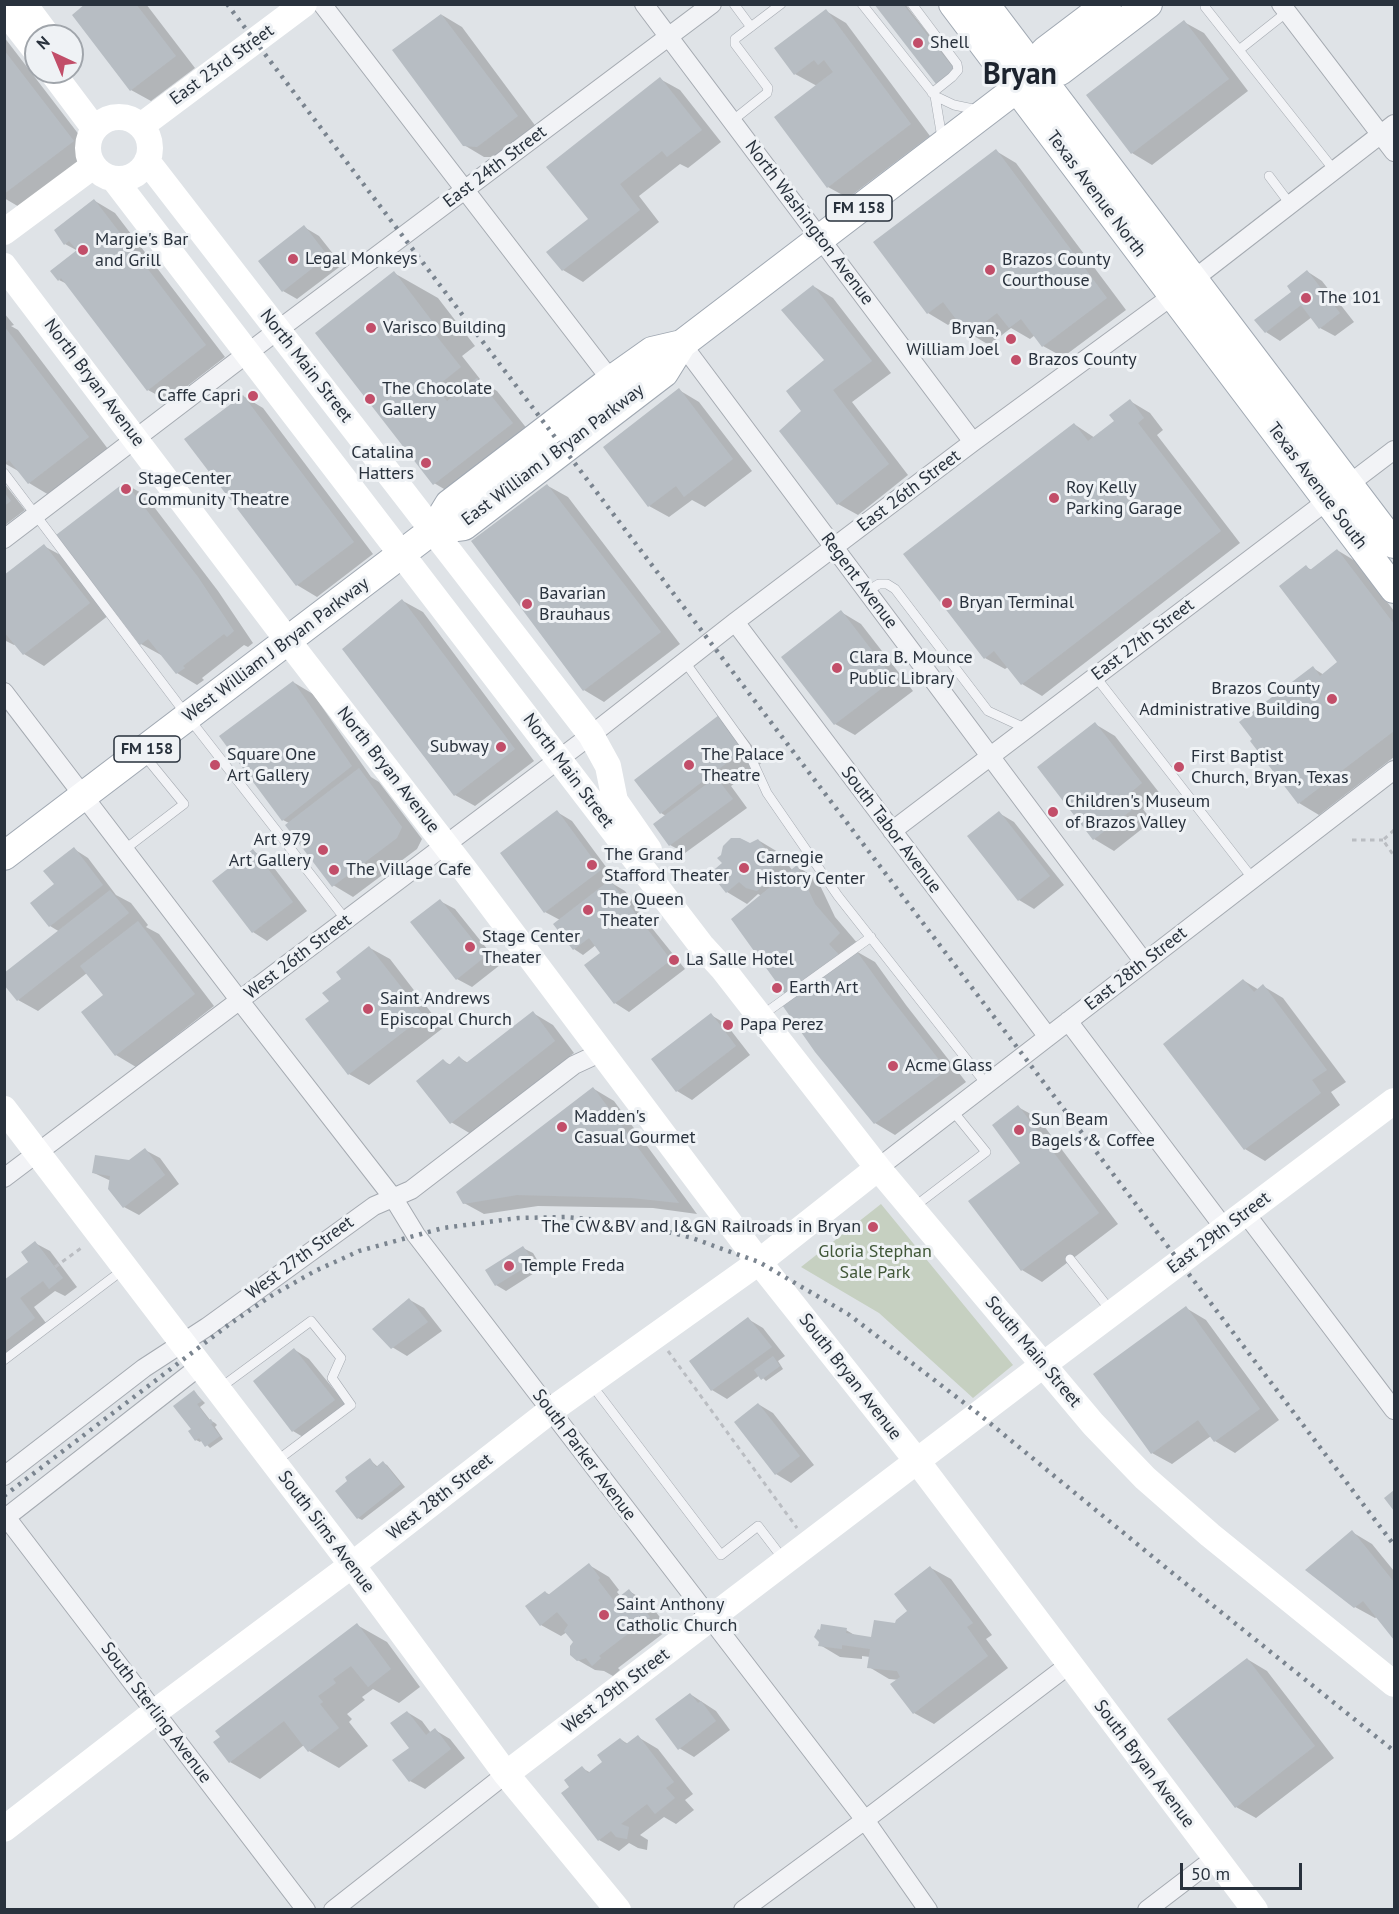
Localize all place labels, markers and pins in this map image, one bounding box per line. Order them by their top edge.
place label: Shell [930,32,969,54]
marker: Shell [911,36,925,50]
place label: Margie's Bar and Grill [95,229,188,272]
marker: Margie's Bar and Grill [76,243,90,257]
place label: Legal Monkeys [305,248,418,270]
place label: Brazos County Courthouse [1002,249,1111,292]
marker: Legal Monkeys [286,252,300,266]
marker: Brazos County Courthouse [983,263,997,277]
place label: The 101 [1318,287,1381,309]
marker: The 101 [1299,291,1313,305]
place label: Varisco Building [383,317,506,339]
place label: Bryan, William Joel [906,318,999,360]
marker: Varisco Building [364,321,378,335]
marker: Bryan, William Joel [1004,332,1018,346]
place label: Brazos County [1028,349,1137,371]
marker: Brazos County [1009,353,1023,367]
place label: The Chocolate Gallery [382,378,492,420]
place label: Caffe Capri [157,385,241,407]
marker: Caffe Capri [246,389,260,403]
marker: The Chocolate Gallery [363,392,377,406]
place label: Catalina Hatters [351,442,414,484]
marker: Catalina Hatters [419,456,433,470]
place label: StageCenter Community Theatre [138,468,289,510]
place label: Roy Kelly Parking Garage [1066,477,1182,520]
marker: StageCenter Community Theatre [119,482,133,496]
marker: Roy Kelly Parking Garage [1047,491,1061,505]
place label: Bavarian Brauhaus [539,583,610,626]
place label: Bryan Terminal [959,592,1074,614]
marker: Bryan Terminal [940,596,954,610]
marker: Bavarian Brauhaus [520,597,534,611]
place label: Clara B. Mounce Public Library [849,647,973,690]
marker: Clara B. Mounce Public Library [830,661,844,675]
place label: Brazos County Administrative Building [1139,678,1320,720]
marker: Brazos County Administrative Building [1325,692,1339,706]
place label: Subway [430,736,489,758]
marker: Subway [494,740,508,754]
place label: Square One Art Gallery [227,744,316,786]
place label: The Palace Theatre [701,744,784,786]
place label: First Baptist Church, Bryan, Texas [1191,746,1349,789]
marker: Square One Art Gallery [208,758,222,772]
marker: The Palace Theatre [682,758,696,772]
marker: First Baptist Church, Bryan, Texas [1172,760,1186,774]
place label: Children's Museum of Brazos Valley [1065,791,1210,834]
marker: Children's Museum of Brazos Valley [1046,805,1060,819]
place label: Art 979 Art Gallery [229,829,311,872]
marker: Art 979 Art Gallery [316,843,330,857]
place label: The Grand Stafford Theater [604,844,729,886]
place label: Carnegie History Center [756,847,865,890]
marker: The Grand Stafford Theater [585,858,599,872]
place label: The Village Cafe [346,859,471,881]
marker: Carnegie History Center [737,861,751,875]
marker: The Village Cafe [327,863,341,877]
place label: The Queen Theater [600,889,684,932]
marker: The Queen Theater [581,903,595,917]
place label: Stage Center Theater [482,926,580,968]
marker: Stage Center Theater [463,940,477,954]
place label: La Salle Hotel [686,949,794,971]
marker: La Salle Hotel [667,953,681,967]
place label: Earth Art [789,977,858,999]
marker: Earth Art [770,981,784,995]
place label: Saint Andrews Episcopal Church [380,988,512,1030]
marker: Saint Andrews Episcopal Church [361,1002,375,1016]
place label: Papa Perez [740,1014,824,1036]
marker: Papa Perez [721,1018,735,1032]
place label: Acme Glass [905,1055,992,1077]
marker: Acme Glass [886,1059,900,1073]
place label: Madden's Casual Gourmet [574,1106,696,1148]
place label: Sun Beam Bagels & Coffee [1031,1109,1155,1152]
marker: Madden's Casual Gourmet [555,1120,569,1134]
marker: Sun Beam Bagels & Coffee [1012,1123,1026,1137]
place label: The CW&BV and I&GN Railroads in Bryan [541,1216,861,1238]
marker: The CW&BV and I&GN Railroads in Bryan [866,1220,880,1234]
place label: Temple Freda [521,1255,625,1277]
marker: Temple Freda [502,1259,516,1273]
place label: Saint Anthony Catholic Church [616,1594,737,1636]
marker: Saint Anthony Catholic Church [597,1608,611,1622]

